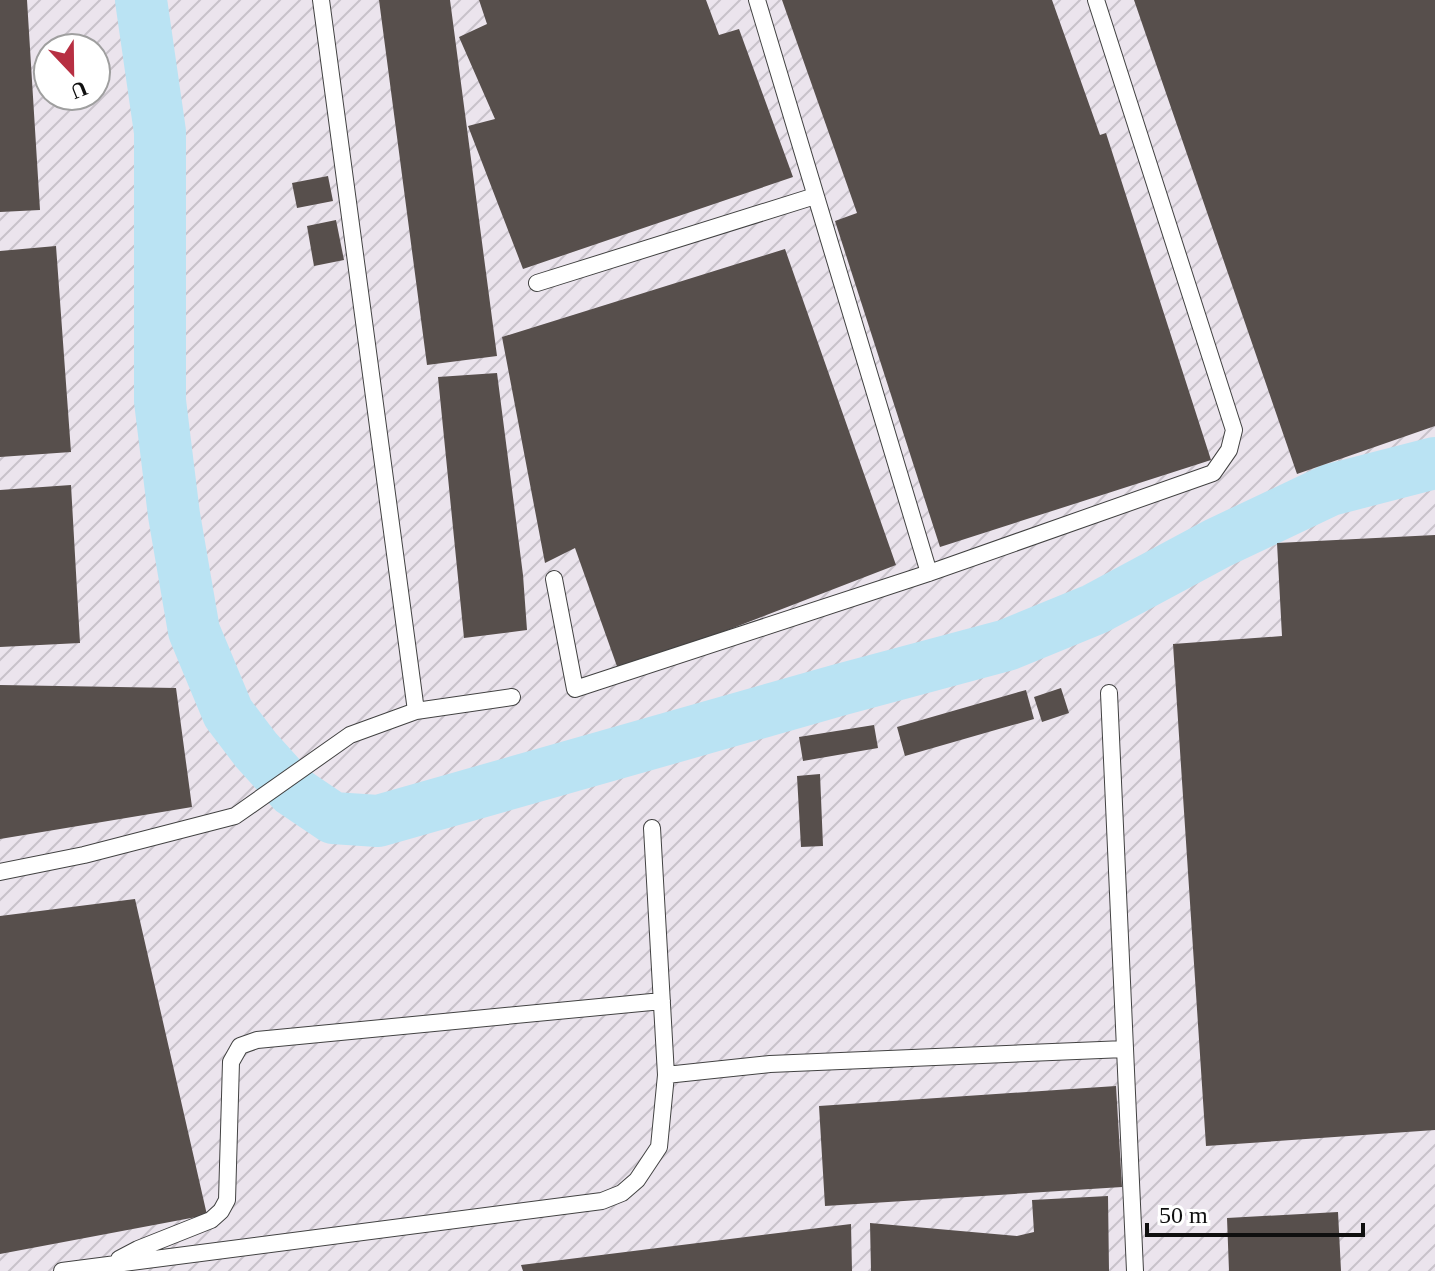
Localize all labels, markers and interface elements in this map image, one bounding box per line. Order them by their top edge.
north arrow [32,32,112,112]
text: U [67,76,91,105]
scale bar [1147,1187,1363,1237]
text: 50 m [1159,1202,1208,1228]

